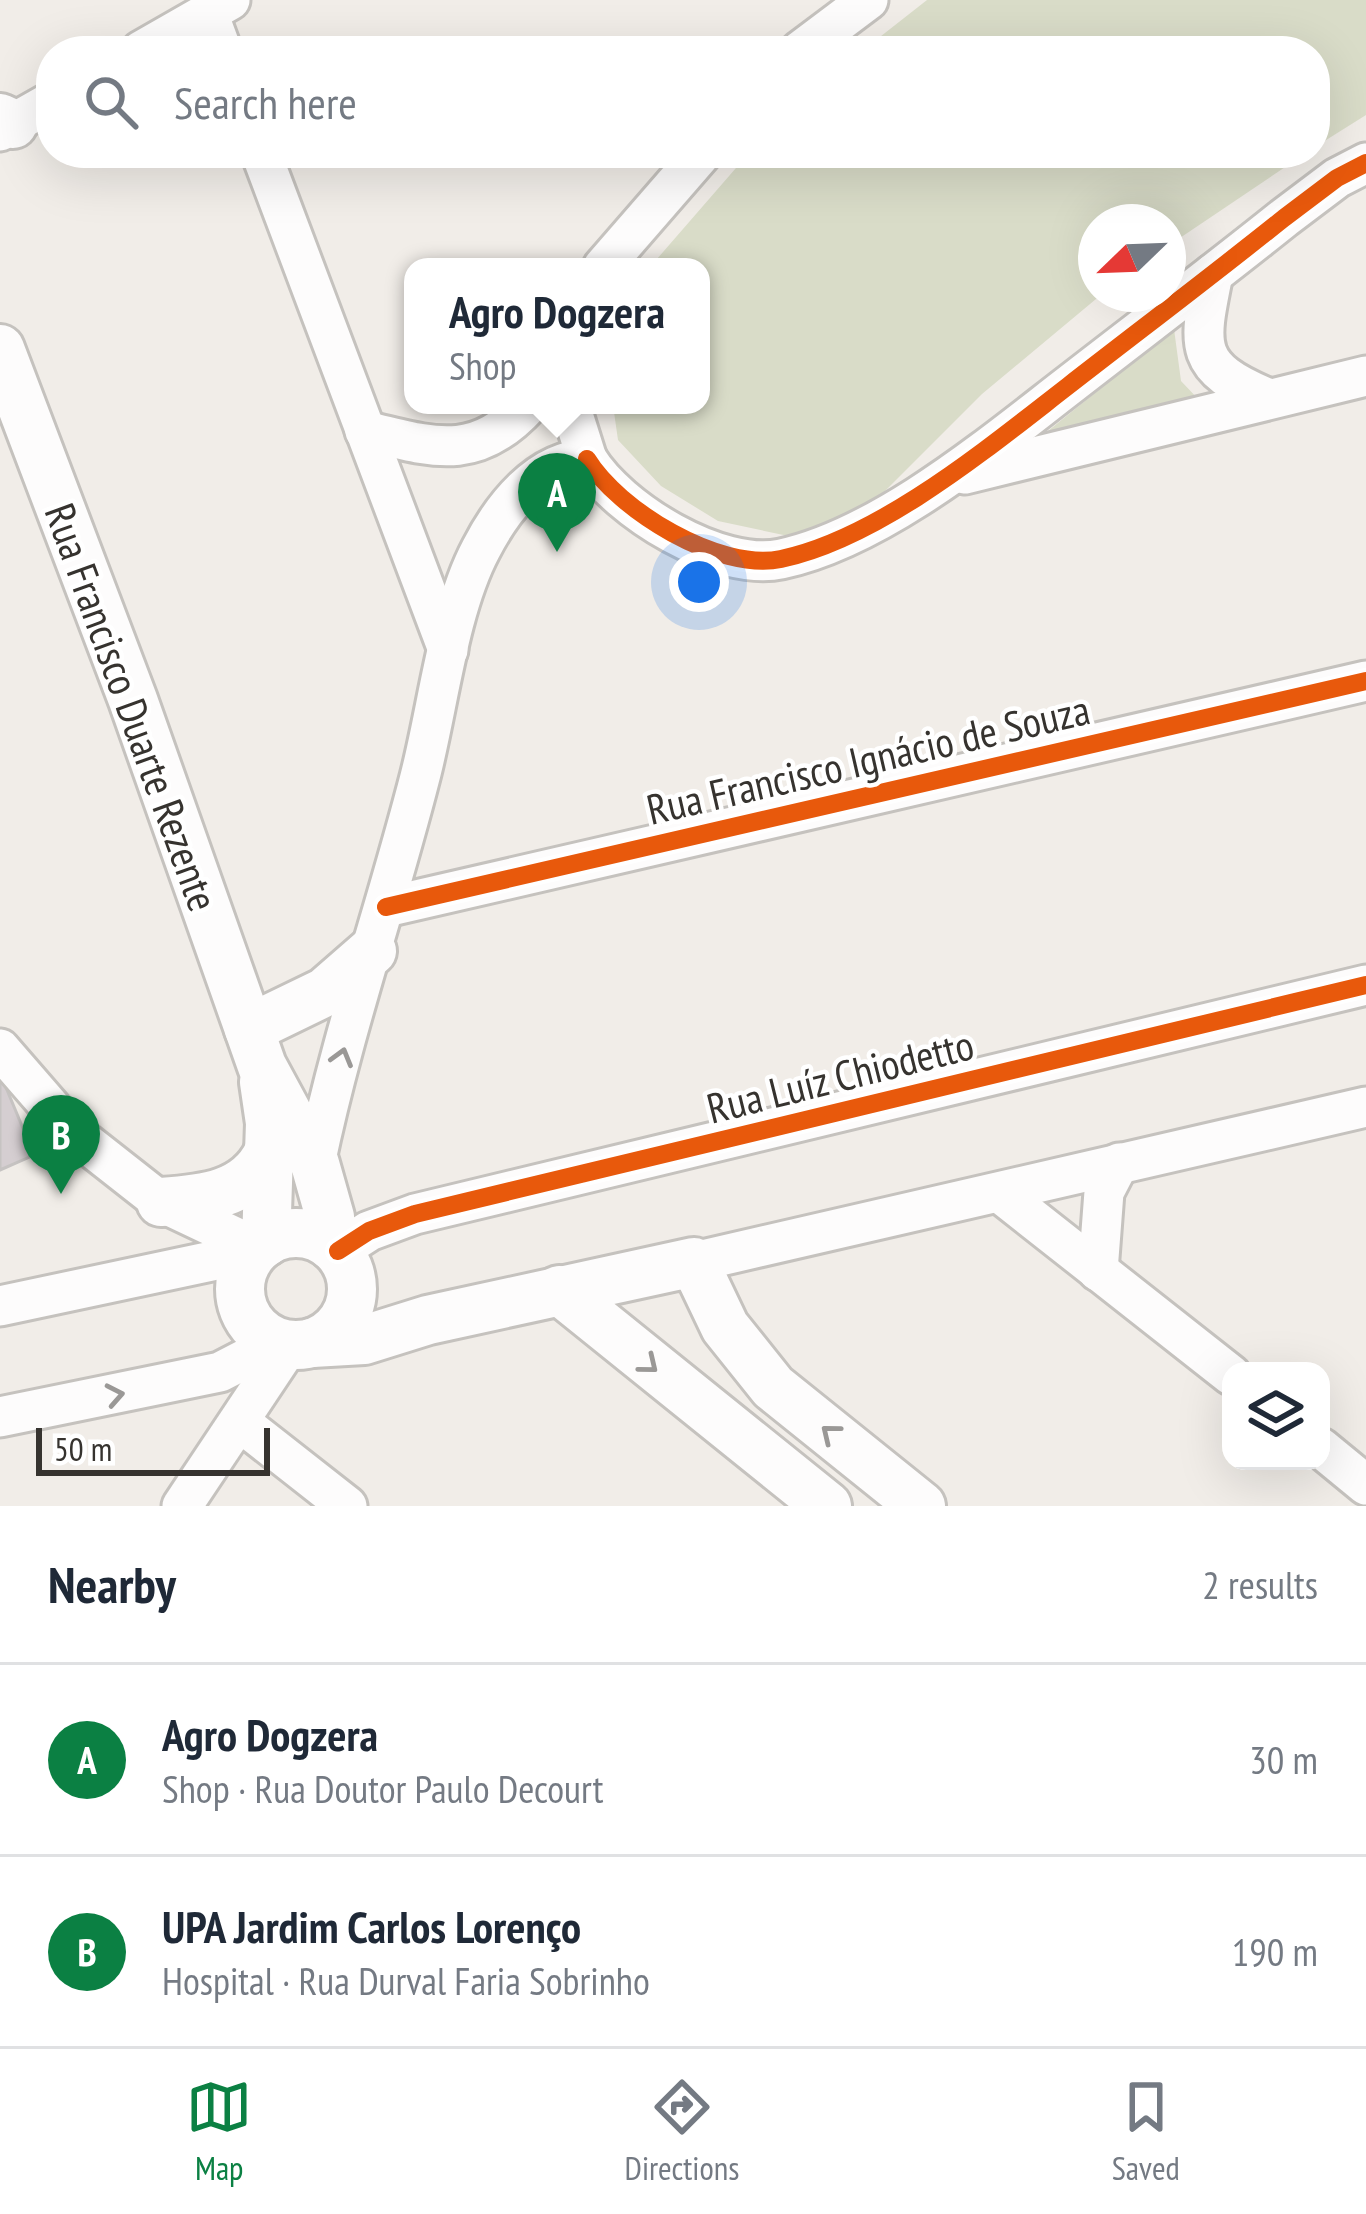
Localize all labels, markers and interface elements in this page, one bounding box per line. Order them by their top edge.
search box [36,36,1330,168]
icon: search [78,69,144,135]
text: Search here [174,73,357,131]
north arrow [1078,204,1186,312]
popup [404,258,710,414]
text: Agro Dogzera [449,282,665,340]
text: Shop [449,340,517,391]
pin: A [518,453,596,552]
street label: Rua Francisco Duarte Rezente [33,496,231,918]
your location [669,552,729,612]
street label: Rua Francisco Ignácio de Souza [641,681,1095,837]
street label: Rua Luíz Chiodetto [701,1016,979,1136]
one-way arrow [327,1047,352,1068]
pin: B [22,1095,100,1194]
one-way arrow [635,1350,657,1372]
map controls [1222,1362,1330,1470]
button: layers [1222,1362,1330,1470]
one-way arrow [104,1383,124,1408]
scale bar [36,1422,270,1475]
one-way arrow [822,1426,844,1447]
text: 50 m [54,1427,112,1470]
text: Nearby [48,1551,176,1617]
text: 2 results [1202,1559,1318,1610]
text: Agro Dogzera [162,1705,378,1763]
text: A [77,1734,97,1785]
text: 30 m [1249,1734,1318,1785]
text: Shop · Rua Doutor Paulo Decourt [162,1763,603,1814]
text: UPA Jardim Carlos Lorenço [162,1897,581,1955]
text: B [77,1926,97,1977]
text: 190 m [1232,1926,1318,1977]
text: Hospital · Rua Durval Faria Sobrinho [162,1955,650,2006]
tab: Map [186,2074,252,2189]
tab: Directions [625,2074,739,2189]
tab: Saved [1112,2074,1180,2189]

